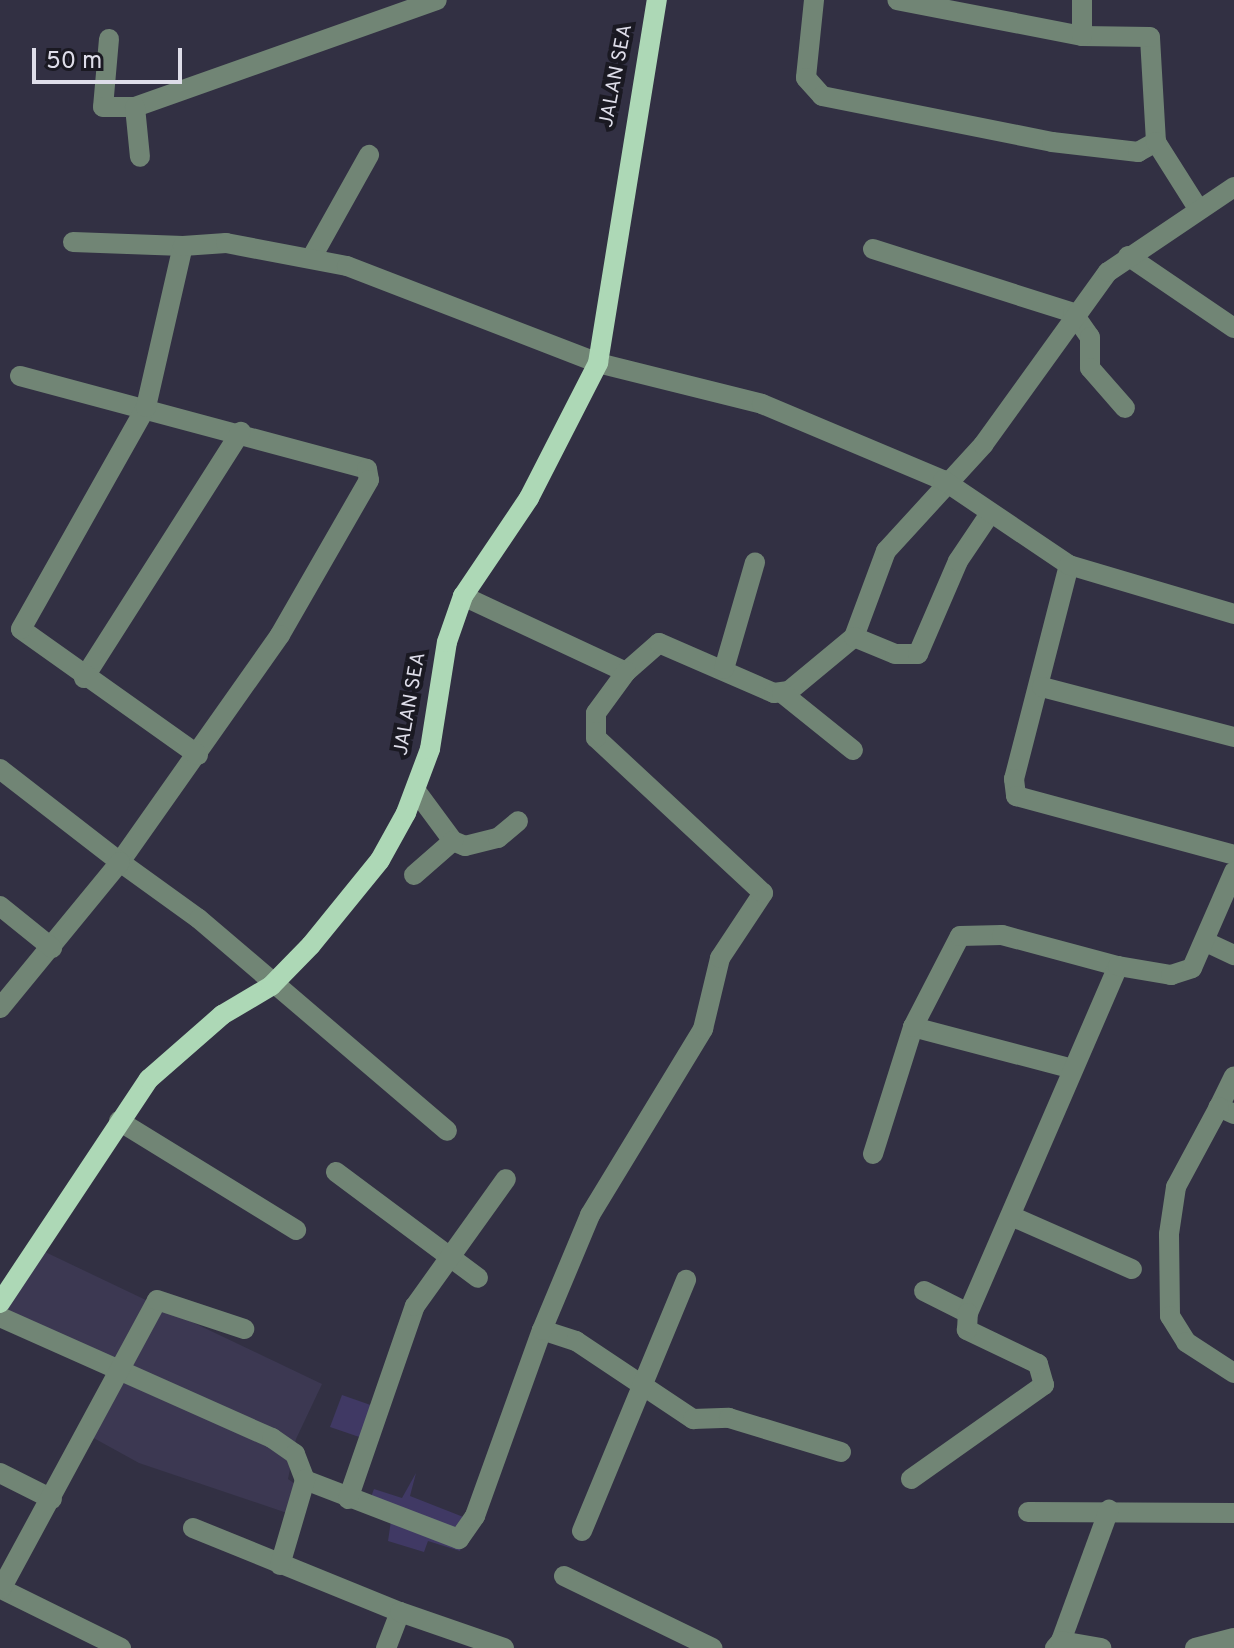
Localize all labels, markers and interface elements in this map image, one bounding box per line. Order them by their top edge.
street label: JALAN SEA [595,22,639,130]
scale bar [36,32,186,82]
text: 50 m [46,47,102,77]
street label: JALAN SEA [390,650,432,758]

